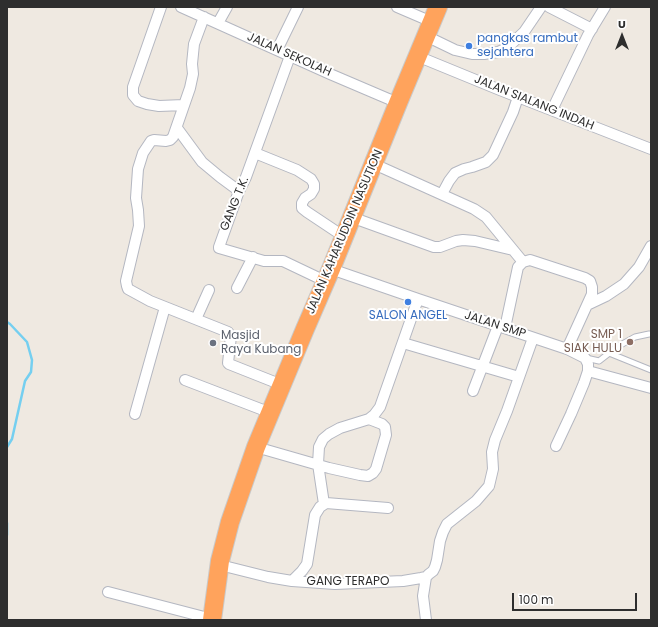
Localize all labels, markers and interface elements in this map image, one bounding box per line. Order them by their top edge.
north arrow [602,16,642,56]
text: U [618,16,626,32]
street label: JALAN SEKOLAH [245,30,333,80]
place label: pangkas rambut sejahtera [477,32,578,60]
marker: pangkas rambut sejahtera [464,41,474,51]
street label: JALAN SIALANG INDAH [472,72,596,134]
street label: JALAN KAHARUDDIN NASUTION [304,148,386,316]
street label: GANG T.K. [218,175,252,233]
marker: SALON ANGEL [403,297,413,307]
street label: JALAN SMP [462,308,528,342]
place label: SALON ANGEL [369,309,447,323]
place label: SMP 1 SIAK HULU [564,328,622,356]
place label: Masjid Raya Kubang [221,329,301,357]
marker: SMP 1 SIAK HULU [625,337,635,347]
marker: Masjid Raya Kubang [208,338,218,348]
street label: GANG TERAPO [307,575,389,589]
scale bar [514,585,639,611]
text: 100 m [519,591,553,608]

